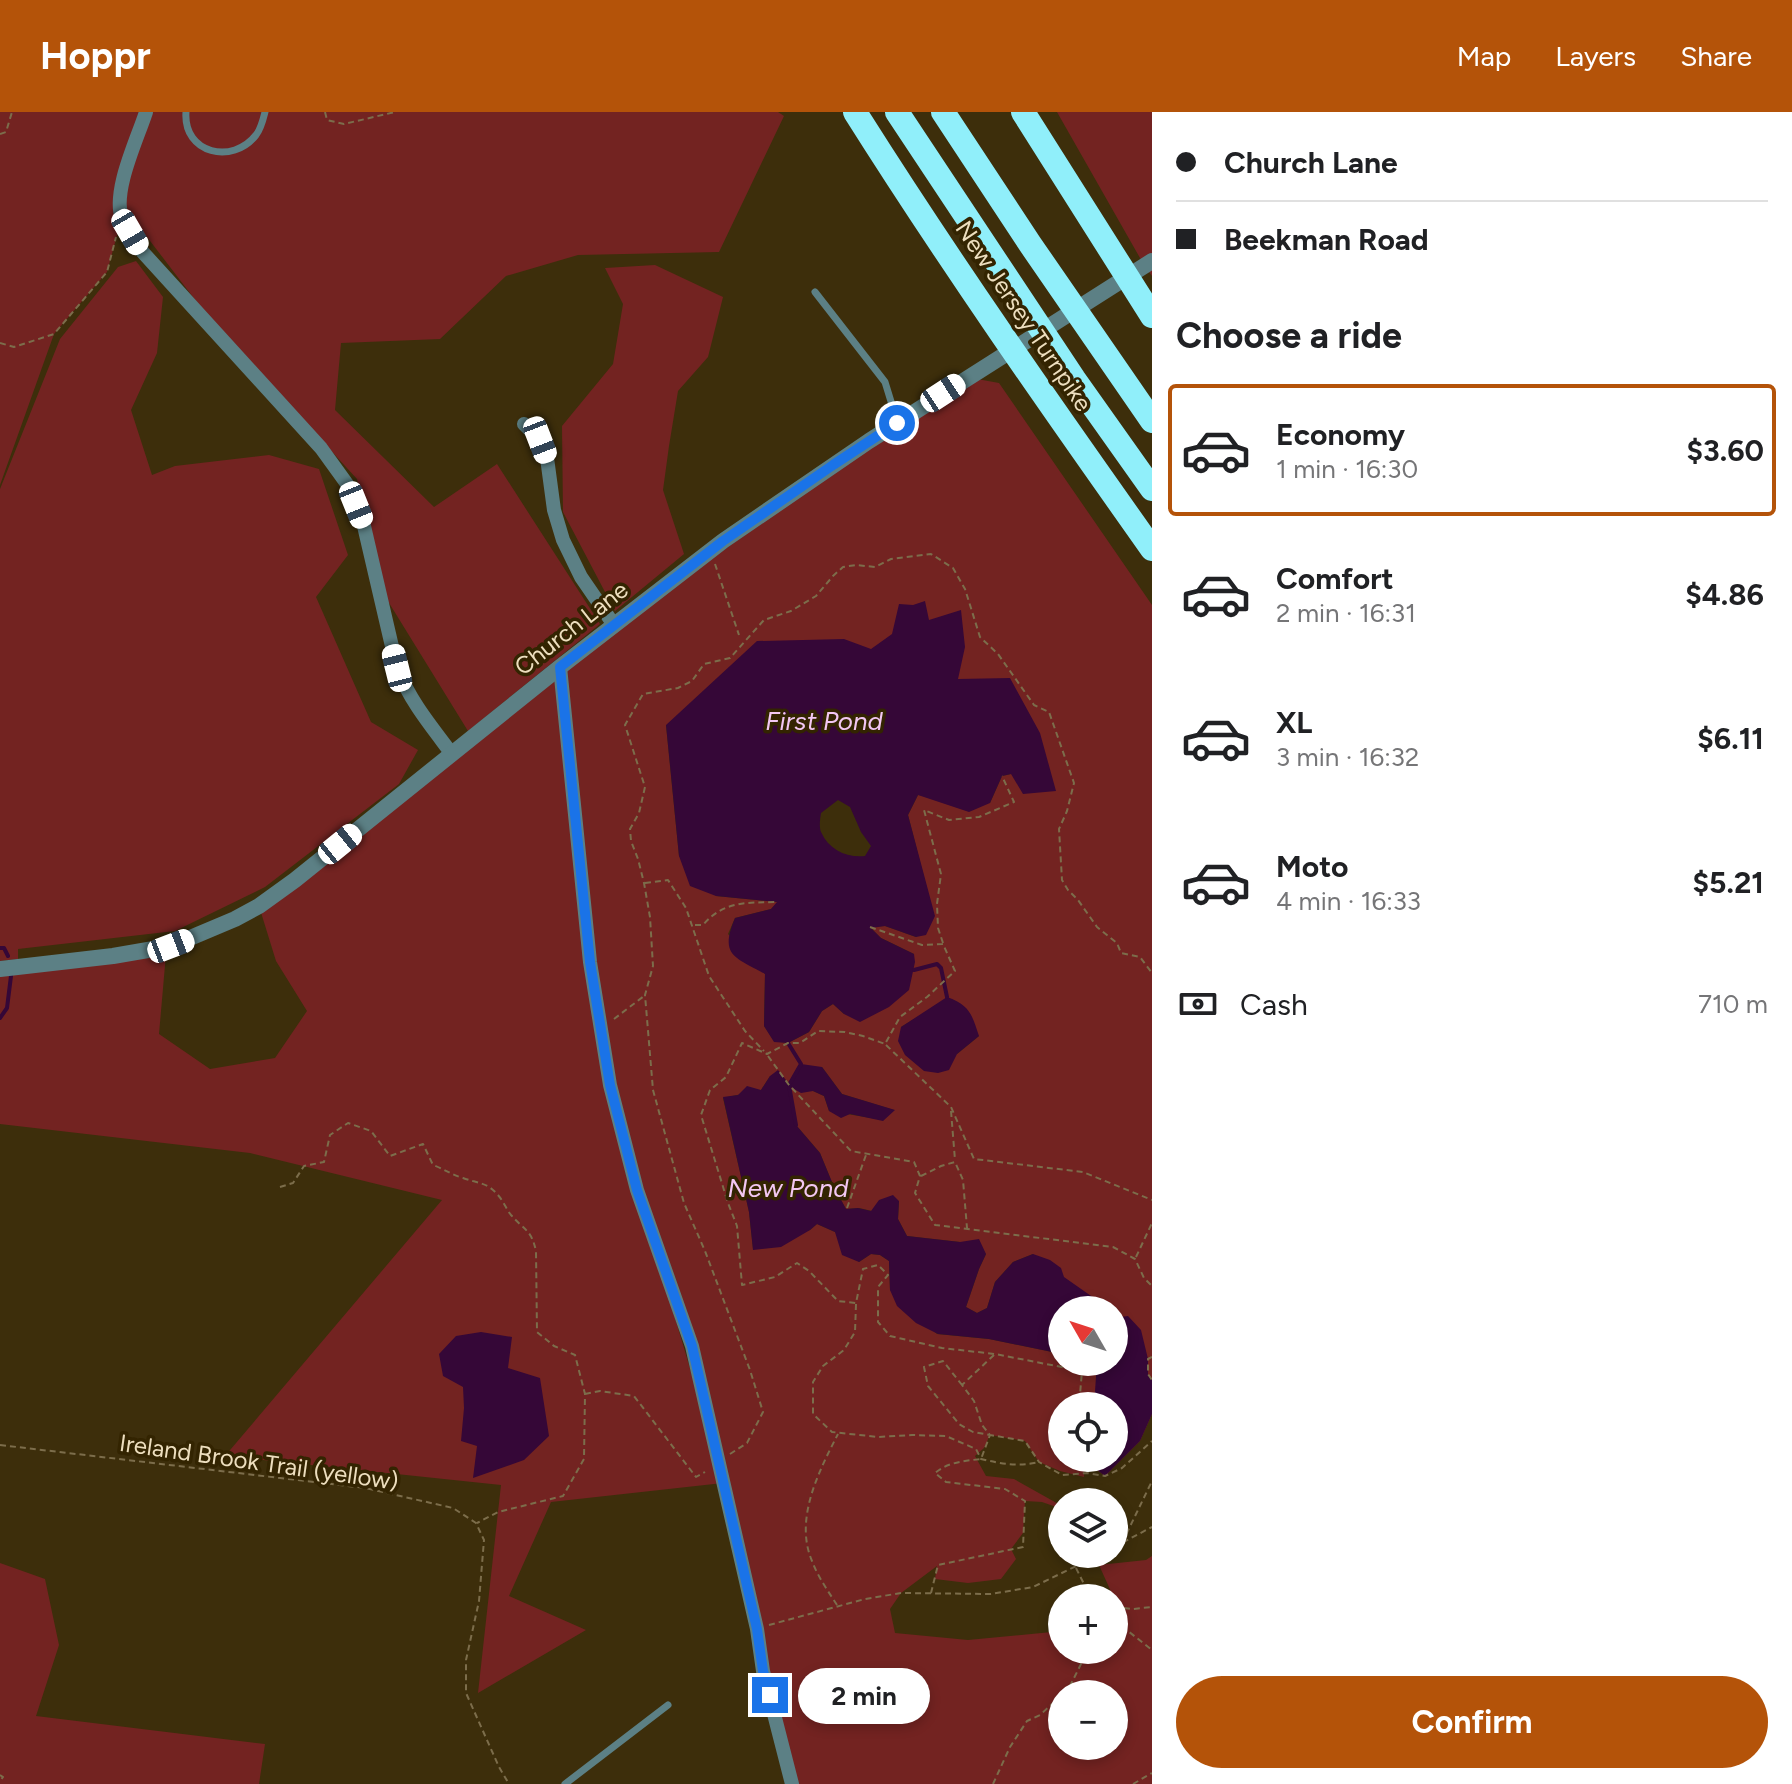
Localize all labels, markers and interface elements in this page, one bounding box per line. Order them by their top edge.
text: Hoppr [40,33,151,79]
text: Map [1457,39,1511,73]
text: Layers [1555,39,1636,73]
text: Share [1680,39,1752,73]
text: Church Lane [1224,144,1398,181]
car [108,205,152,259]
street label: New Jersey Turnpike [949,215,1099,417]
text: Beekman Road [1224,221,1429,258]
text: Choose a ride [1176,314,1402,357]
car [916,370,970,416]
route start [879,405,915,441]
car [520,413,560,467]
icon: car [1180,414,1252,486]
text: Economy [1276,416,1405,453]
text: $3.60 [1686,432,1764,469]
text: 1 min · 16:30 [1276,453,1418,485]
car [336,478,376,532]
icon: car [1180,558,1252,630]
text: Comfort [1276,560,1394,597]
street label: Church Lane [509,575,633,681]
text: $4.86 [1685,576,1764,613]
text: 2 min · 16:31 [1276,597,1416,629]
car [380,642,414,694]
icon: car [1180,702,1252,774]
text: XL [1276,704,1312,741]
water label: First Pond [765,705,883,737]
text: $6.11 [1697,720,1764,757]
text: 3 min · 16:32 [1276,741,1419,773]
car [314,820,366,868]
icon: car [1180,846,1252,918]
text: Moto [1276,848,1348,885]
text: $5.21 [1692,864,1764,901]
text: 4 min · 16:33 [1276,885,1421,917]
car [144,926,198,966]
icon: cash [1176,982,1220,1026]
text: Cash [1240,986,1308,1023]
text: 710 m [1698,988,1768,1020]
water label: New Pond [728,1172,849,1204]
north arrow [1048,1296,1128,1376]
map controls [1048,1296,1128,1760]
button: locate [1048,1392,1128,1472]
street label: Ireland Brook Trail (yellow) [118,1428,400,1496]
button: layers [1048,1488,1128,1568]
button: + [1048,1584,1128,1664]
callout: 2 min [798,1667,930,1723]
button: Confirm [1176,1676,1768,1768]
route end [752,1677,788,1713]
text: 2 min [831,1680,897,1712]
button: − [1048,1680,1128,1760]

